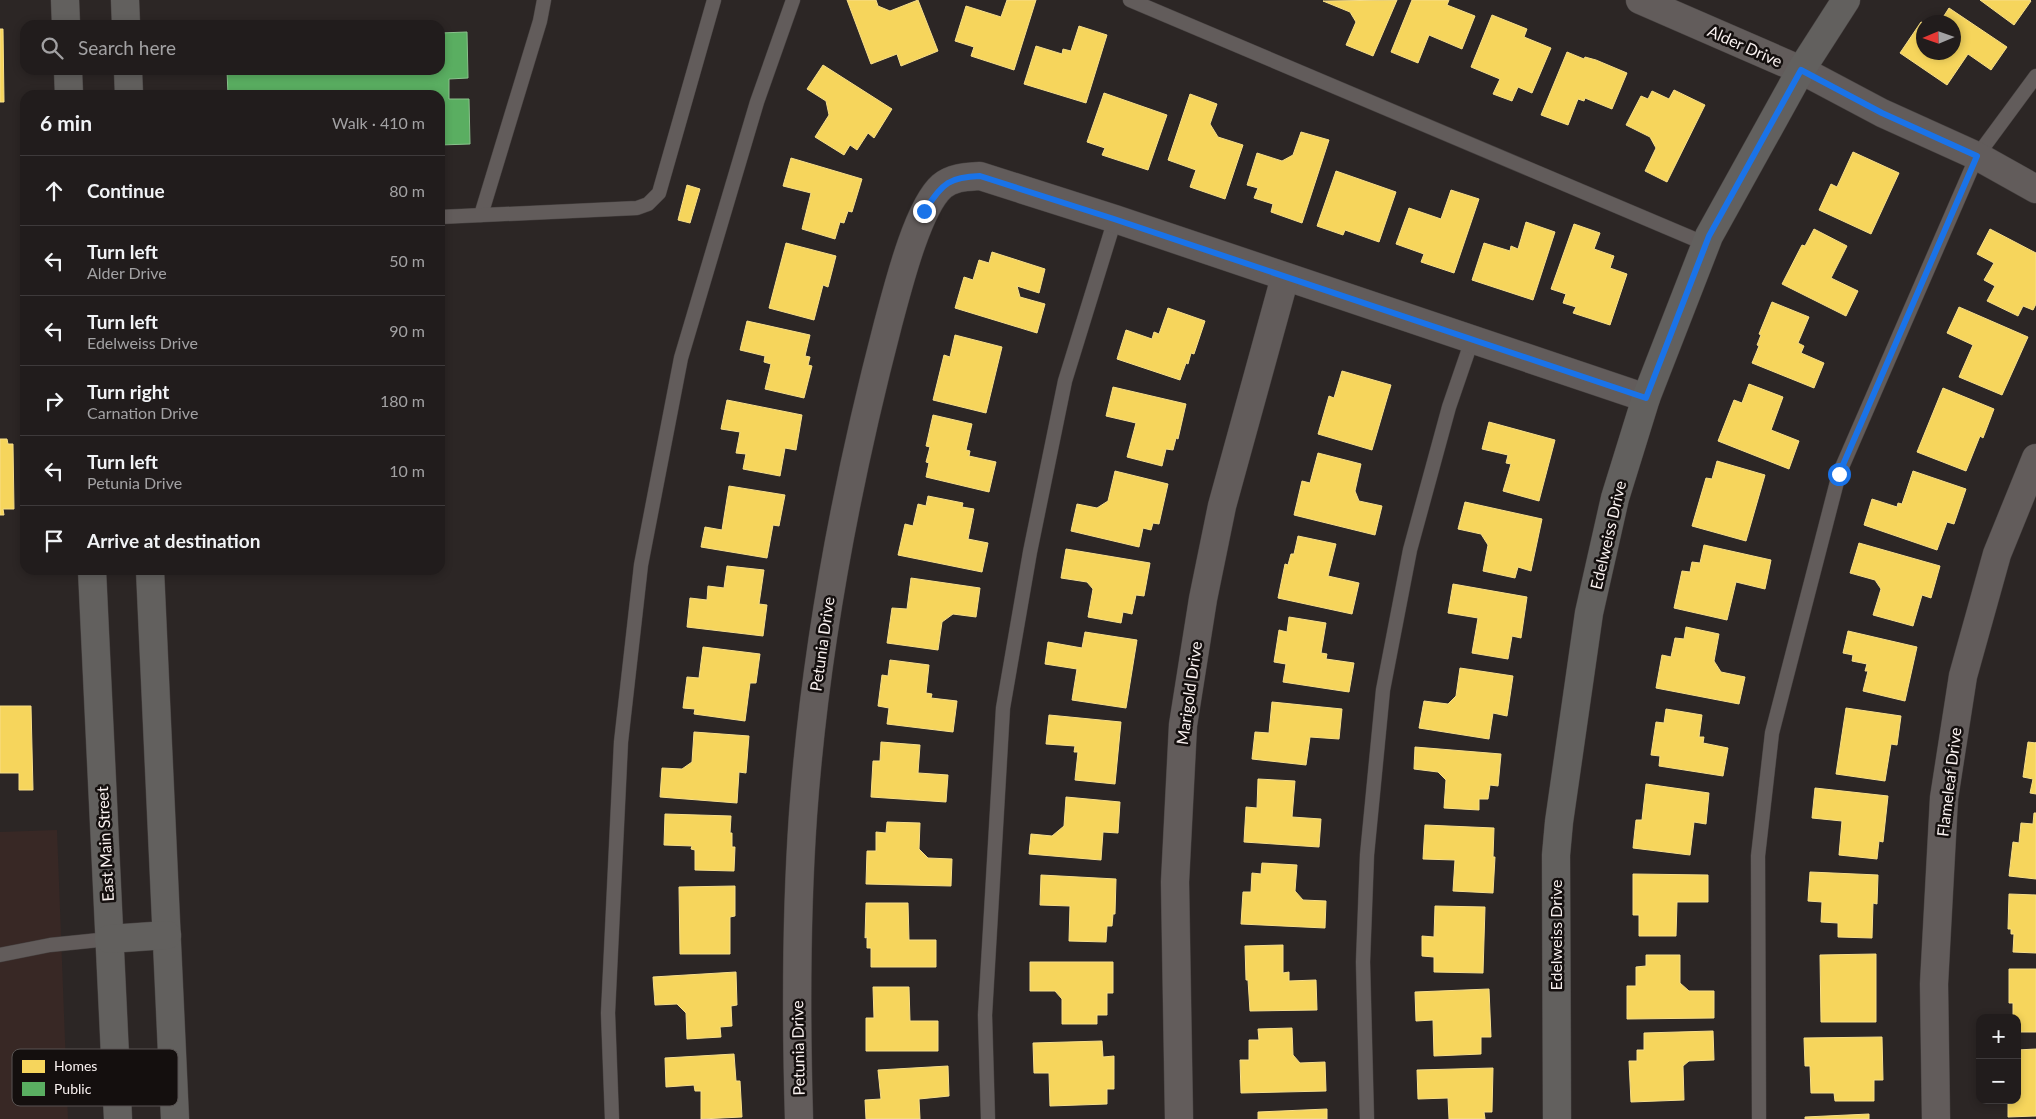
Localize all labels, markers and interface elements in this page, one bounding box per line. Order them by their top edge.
north arrow [1916,15,1961,60]
search box [20,20,445,75]
street label: Alder Drive [1705,21,1785,70]
icon: search [38,34,66,62]
text: Search here [78,36,176,59]
text: 6 min [40,110,92,135]
text: Walk · 410 m [332,113,425,132]
icon: ahead [40,177,68,205]
text: Continue [87,179,165,202]
text: 80 m [389,181,425,200]
route end [913,200,936,223]
text: Turn left [87,240,158,263]
icon: left [40,247,68,275]
text: 50 m [389,251,425,270]
text: Alder Drive [87,263,167,282]
text: Turn left [87,310,158,333]
icon: left [40,317,68,345]
text: 90 m [389,321,425,340]
text: Edelweiss Drive [87,333,198,352]
text: Turn right [87,380,169,403]
icon: right [40,387,68,415]
text: 180 m [380,391,425,410]
text: Carnation Drive [87,403,198,422]
text: Turn left [87,450,158,473]
icon: left [40,457,68,485]
text: 10 m [389,461,425,480]
route start [1828,463,1851,486]
text: Petunia Drive [87,473,182,492]
street label: Edelweiss Drive [1586,479,1629,591]
icon: arrive [40,527,68,555]
text: Arrive at destination [87,529,260,552]
street label: Petunia Drive [805,595,838,692]
street label: Marigold Drive [1172,640,1205,746]
street label: Flameleaf Drive [1932,726,1965,838]
street label: East Main Street [92,786,117,902]
street label: Edelweiss Drive [1546,880,1565,990]
street label: Petunia Drive [787,1000,808,1096]
map controls [1976,1014,2021,1104]
button: + [1976,1014,2021,1059]
legend [12,1049,178,1106]
text: Homes [54,1057,97,1074]
button: − [1976,1059,2021,1104]
text: Public [54,1080,92,1097]

